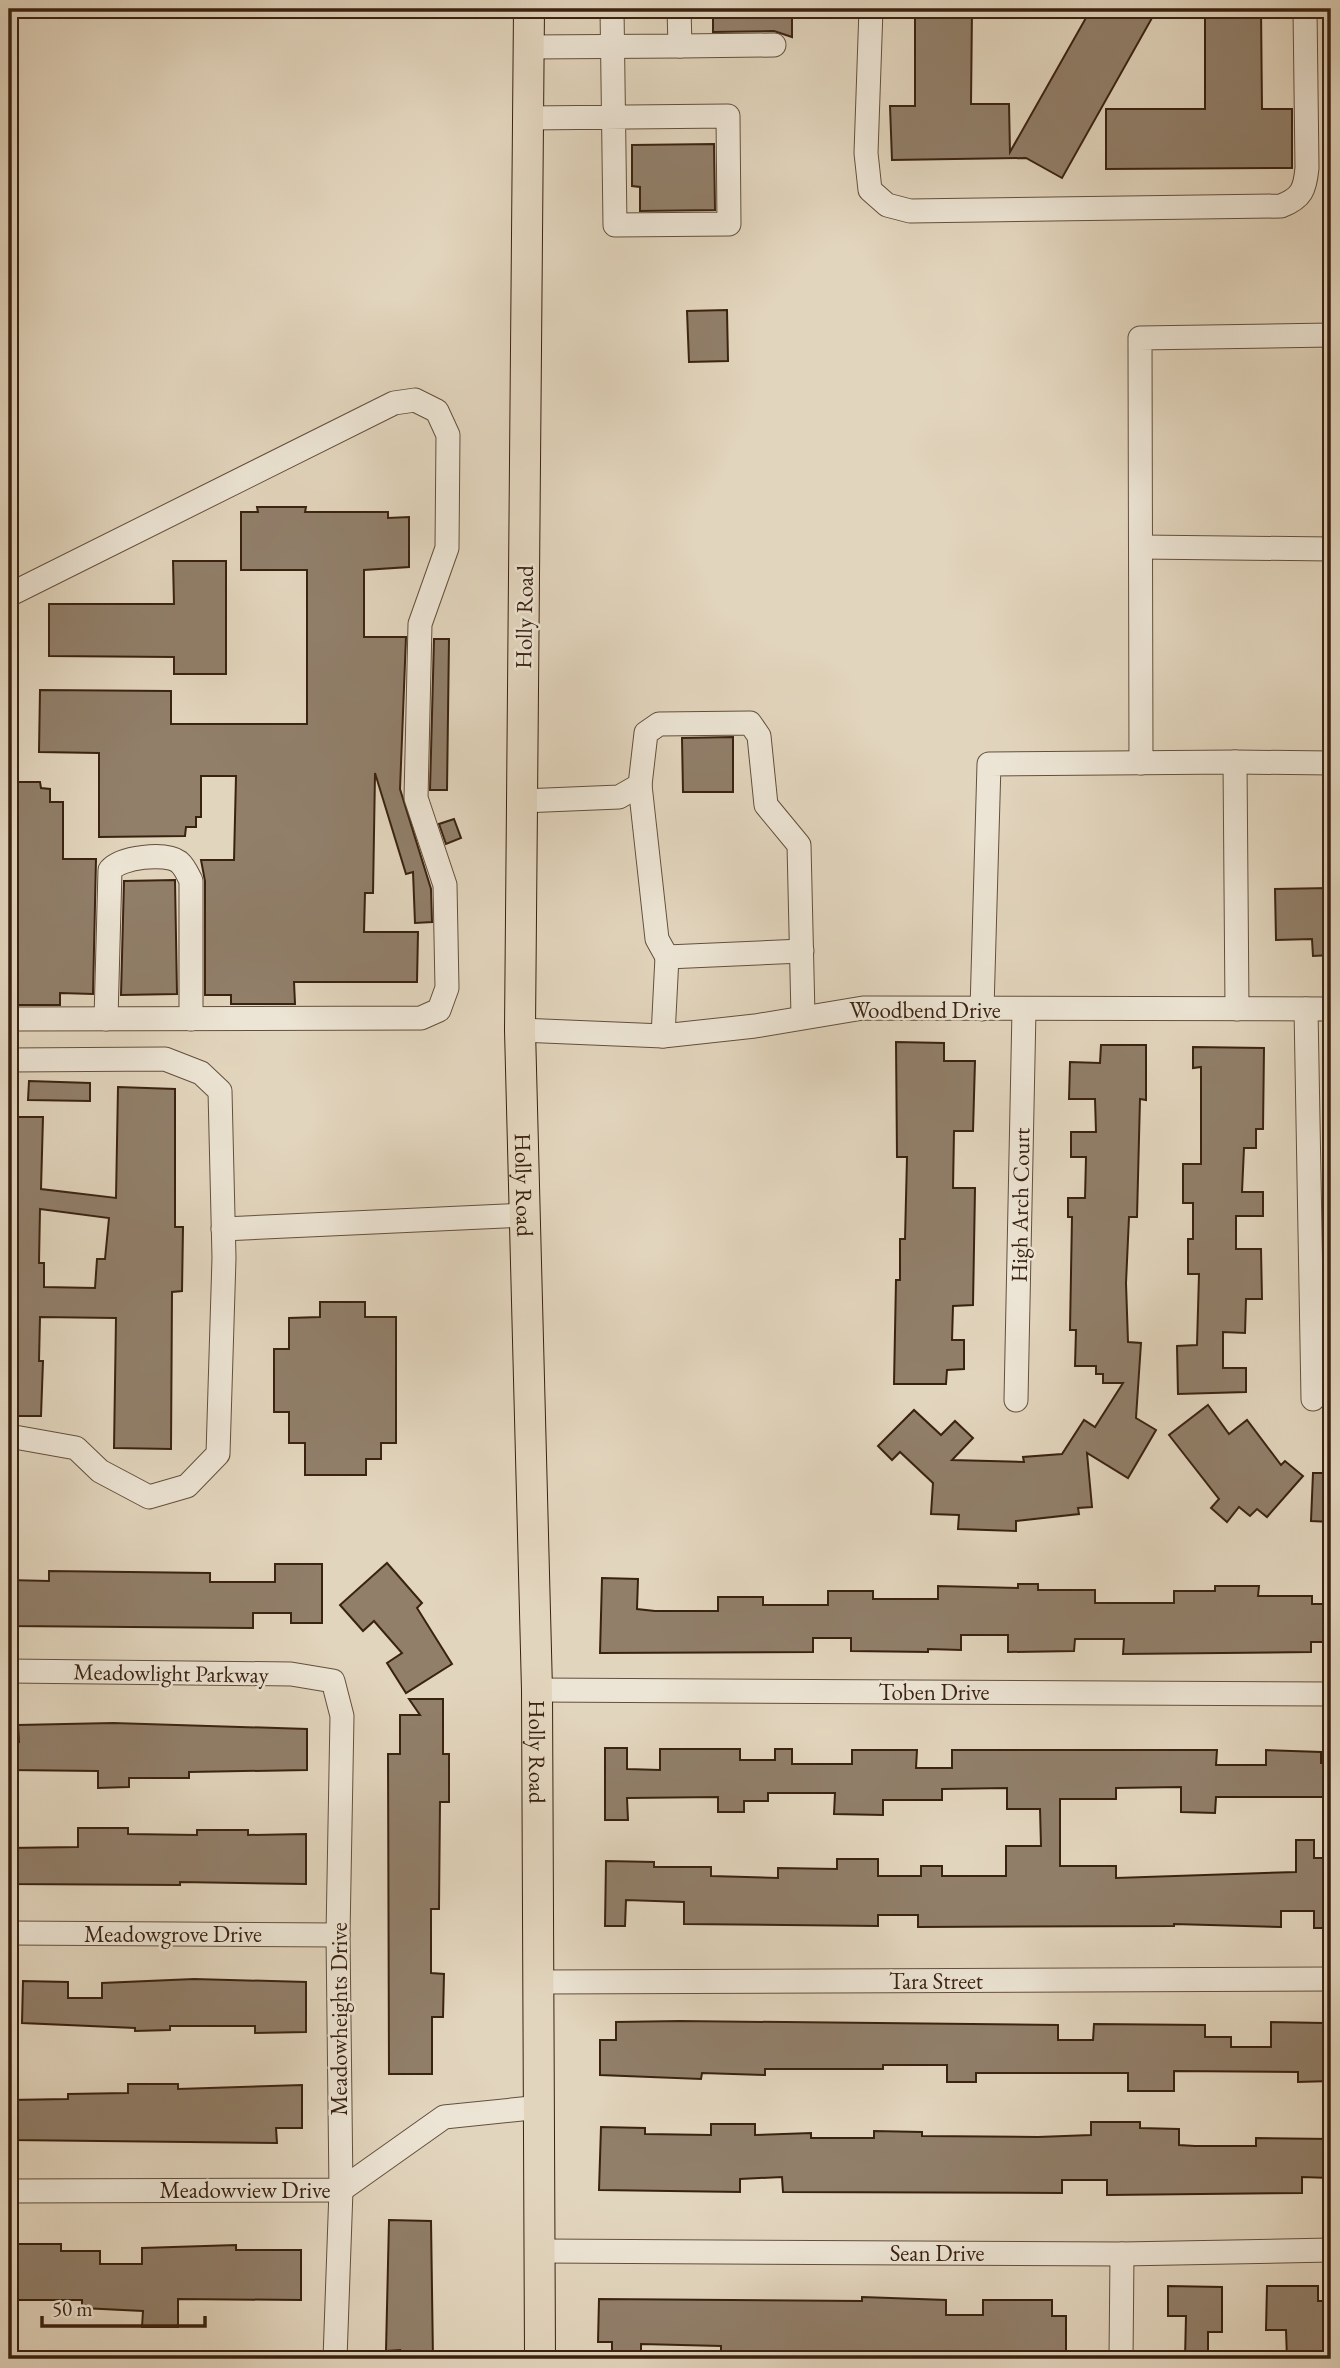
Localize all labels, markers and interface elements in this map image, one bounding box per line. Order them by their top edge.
street label: Holly Road [508,565,540,669]
street label: Woodbend Drive [849,995,1001,1025]
street label: High Arch Court [1004,1127,1036,1283]
street label: Holly Road [508,1133,540,1237]
street label: Meadowlight Parkway [73,1656,270,1690]
street label: Toben Drive [878,1677,990,1707]
street label: Holly Road [522,1700,553,1804]
street label: Meadowgrove Drive [84,1919,262,1949]
street label: Meadowheights Drive [324,1922,354,2116]
street label: Tara Street [889,1966,984,1996]
street label: Meadowview Drive [159,2175,331,2205]
street label: Sean Drive [890,2238,984,2268]
scale bar [42,2284,205,2328]
text: 50 m [52,2295,93,2322]

